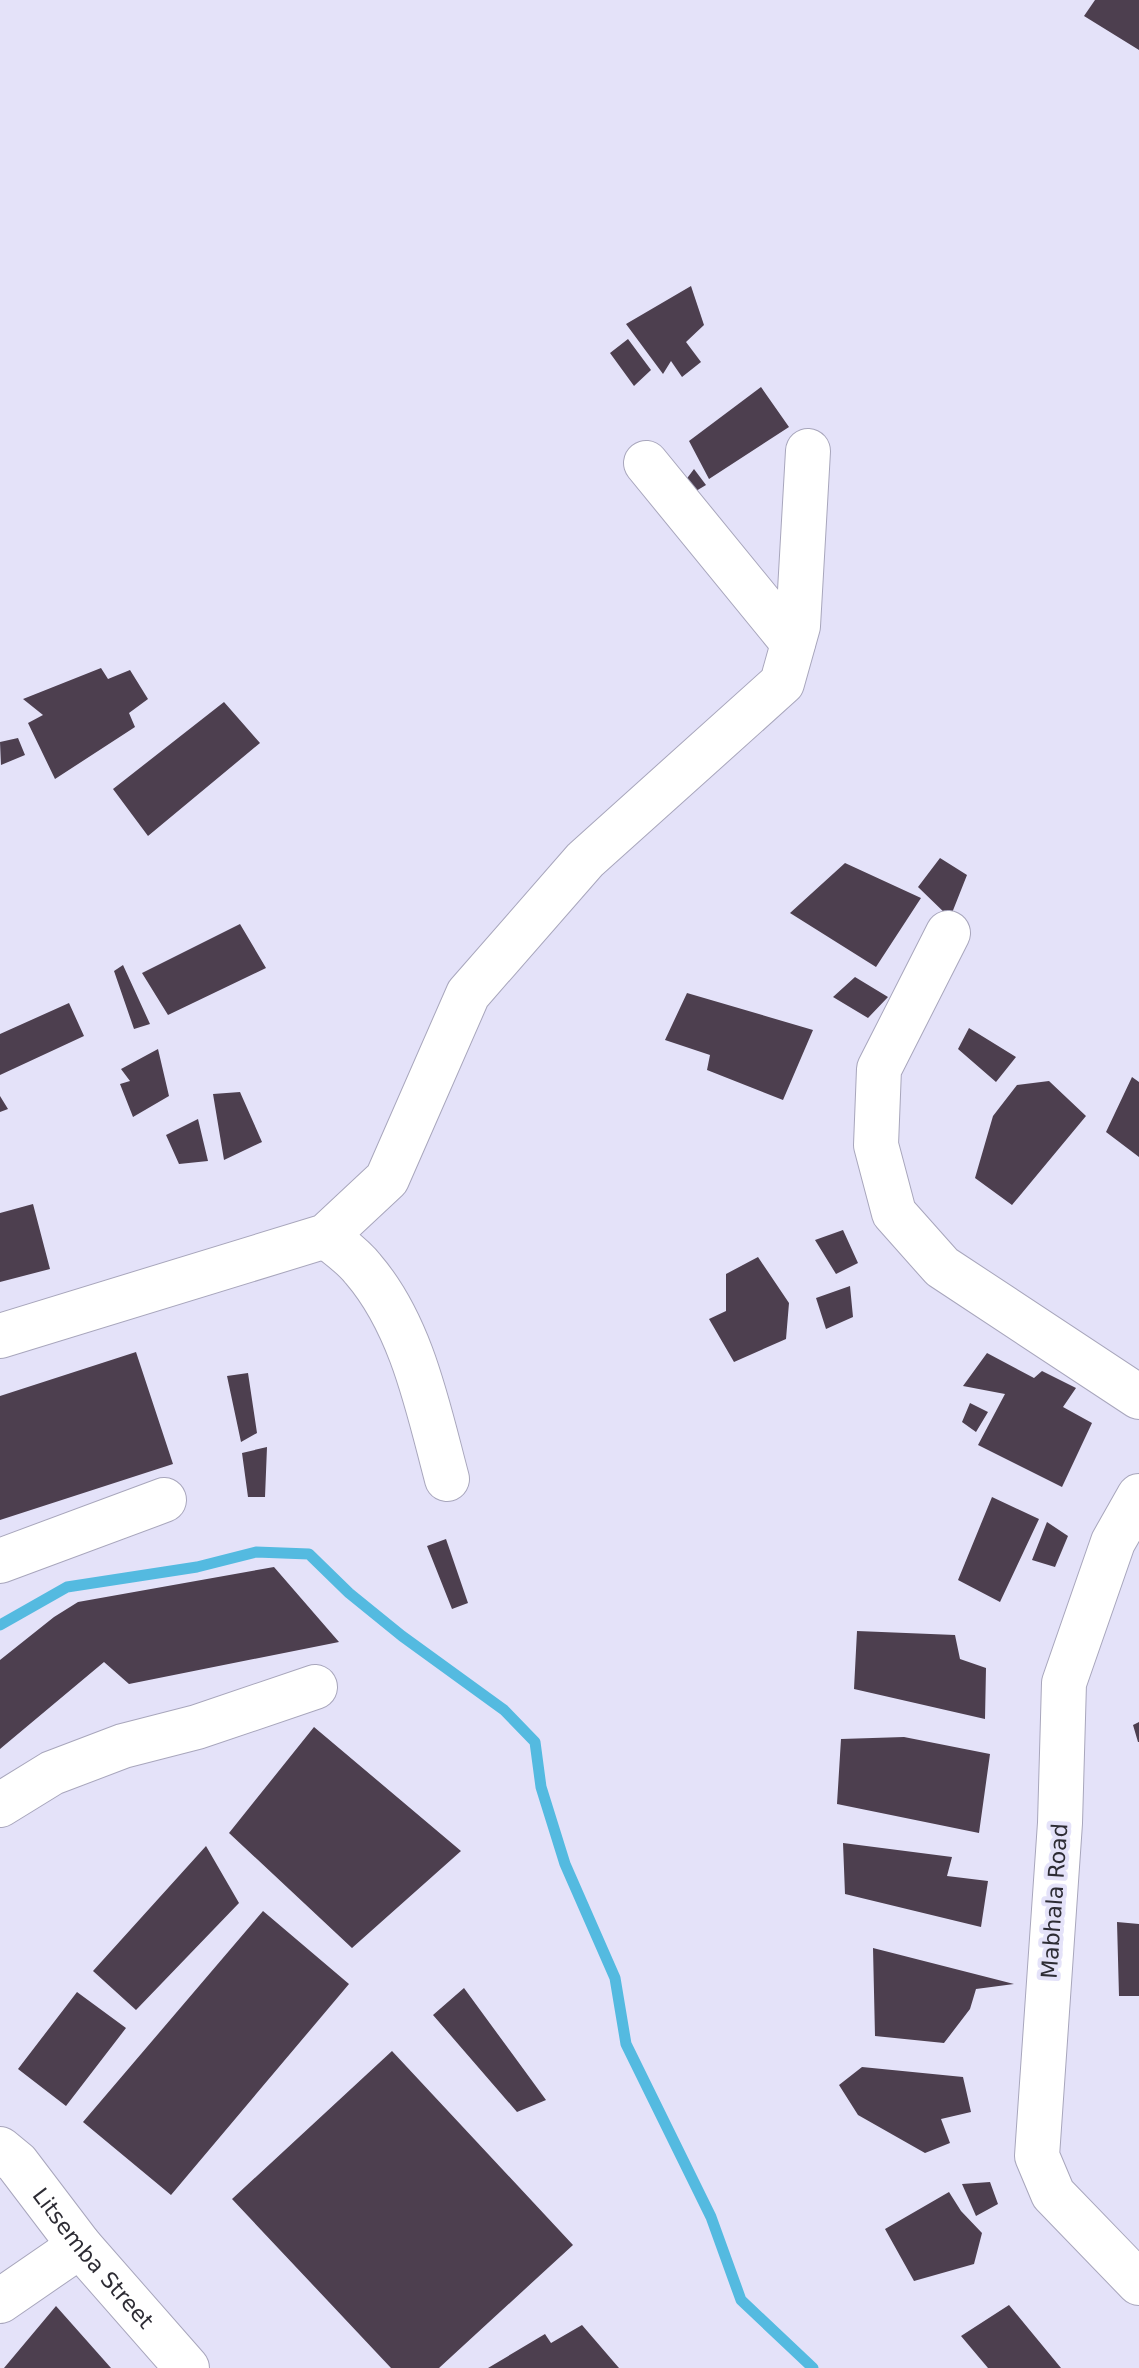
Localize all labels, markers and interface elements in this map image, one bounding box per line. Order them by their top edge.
street label: Mabhala Road [1037,1823,1072,1980]
street label: Litsemba Street [28,2183,159,2334]

